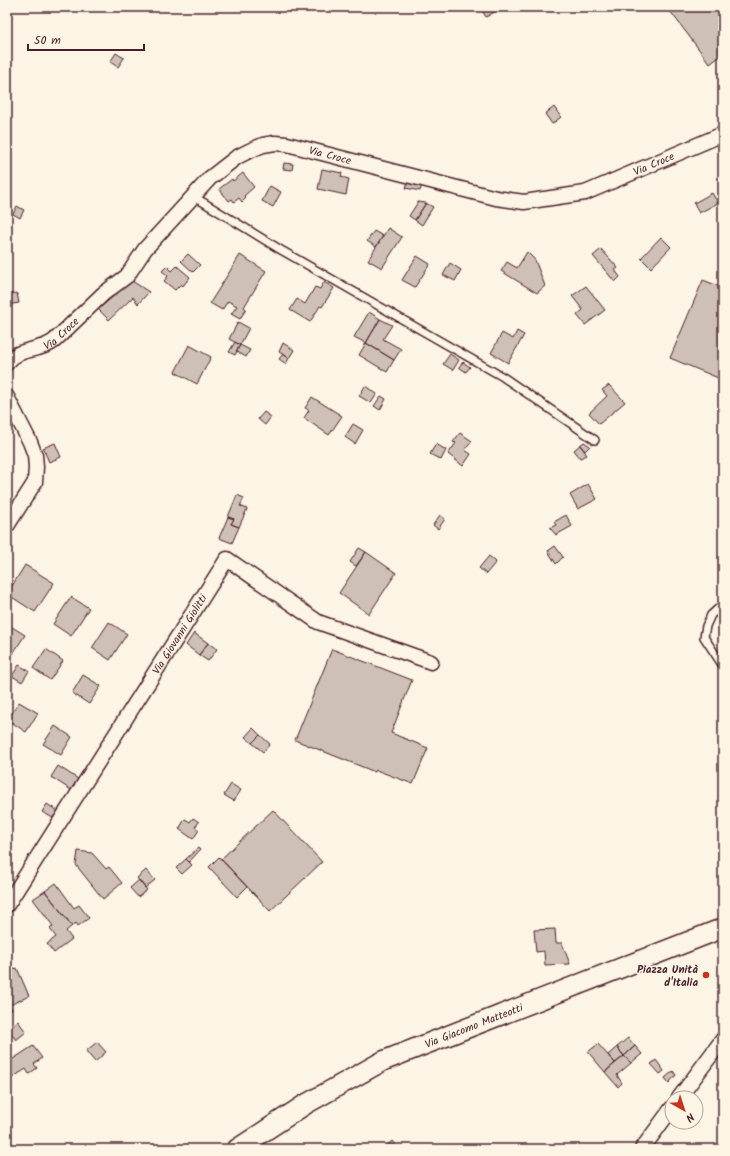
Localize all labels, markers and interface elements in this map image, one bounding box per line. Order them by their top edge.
scale bar [28,26,144,52]
text: 50 m [34,31,61,50]
street label: Via Croce [307,142,353,170]
street label: Via Croce [631,148,677,181]
street label: Via Croce [41,313,84,356]
street label: Via Giovanni Giolitti [148,591,213,678]
place label: Piazza Unità d'Italia [637,961,698,992]
marker: Piazza Unità d'Italia [701,970,711,980]
street label: Via Giacomo Matteotti [422,999,526,1054]
north arrow [664,1090,704,1130]
text: N [681,1108,698,1126]

